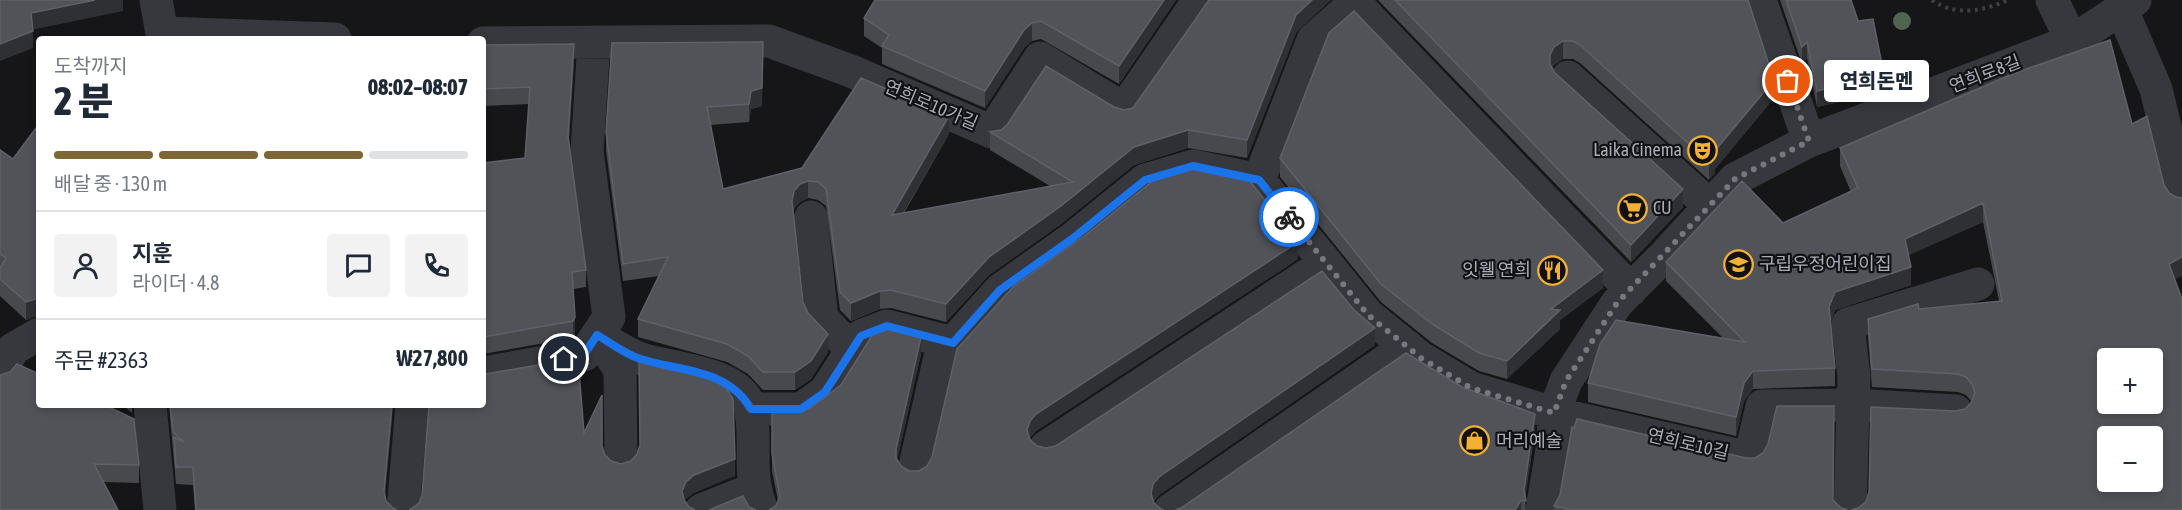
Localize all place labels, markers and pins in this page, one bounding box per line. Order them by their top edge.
pin [1762,55,1813,106]
callout: 연희돈멘 [1824,60,1929,102]
theatre icon: Laika Cinema [1687,134,1719,166]
place label: Laika Cinema [1593,139,1682,160]
supermarket icon: CU [1616,192,1648,224]
place label: CU [1653,197,1672,218]
school or university icon: 구립우정어린이집 [1722,248,1754,280]
place label: 구립우정어린이집 [1759,253,1891,274]
restaurant icon: 잇웰 연희 [1536,254,1568,286]
place label: 잇웰 연희 [1462,259,1531,280]
pin [538,333,589,384]
shop icon: 머리예술 [1459,425,1491,457]
place label: 머리예술 [1496,430,1562,451]

